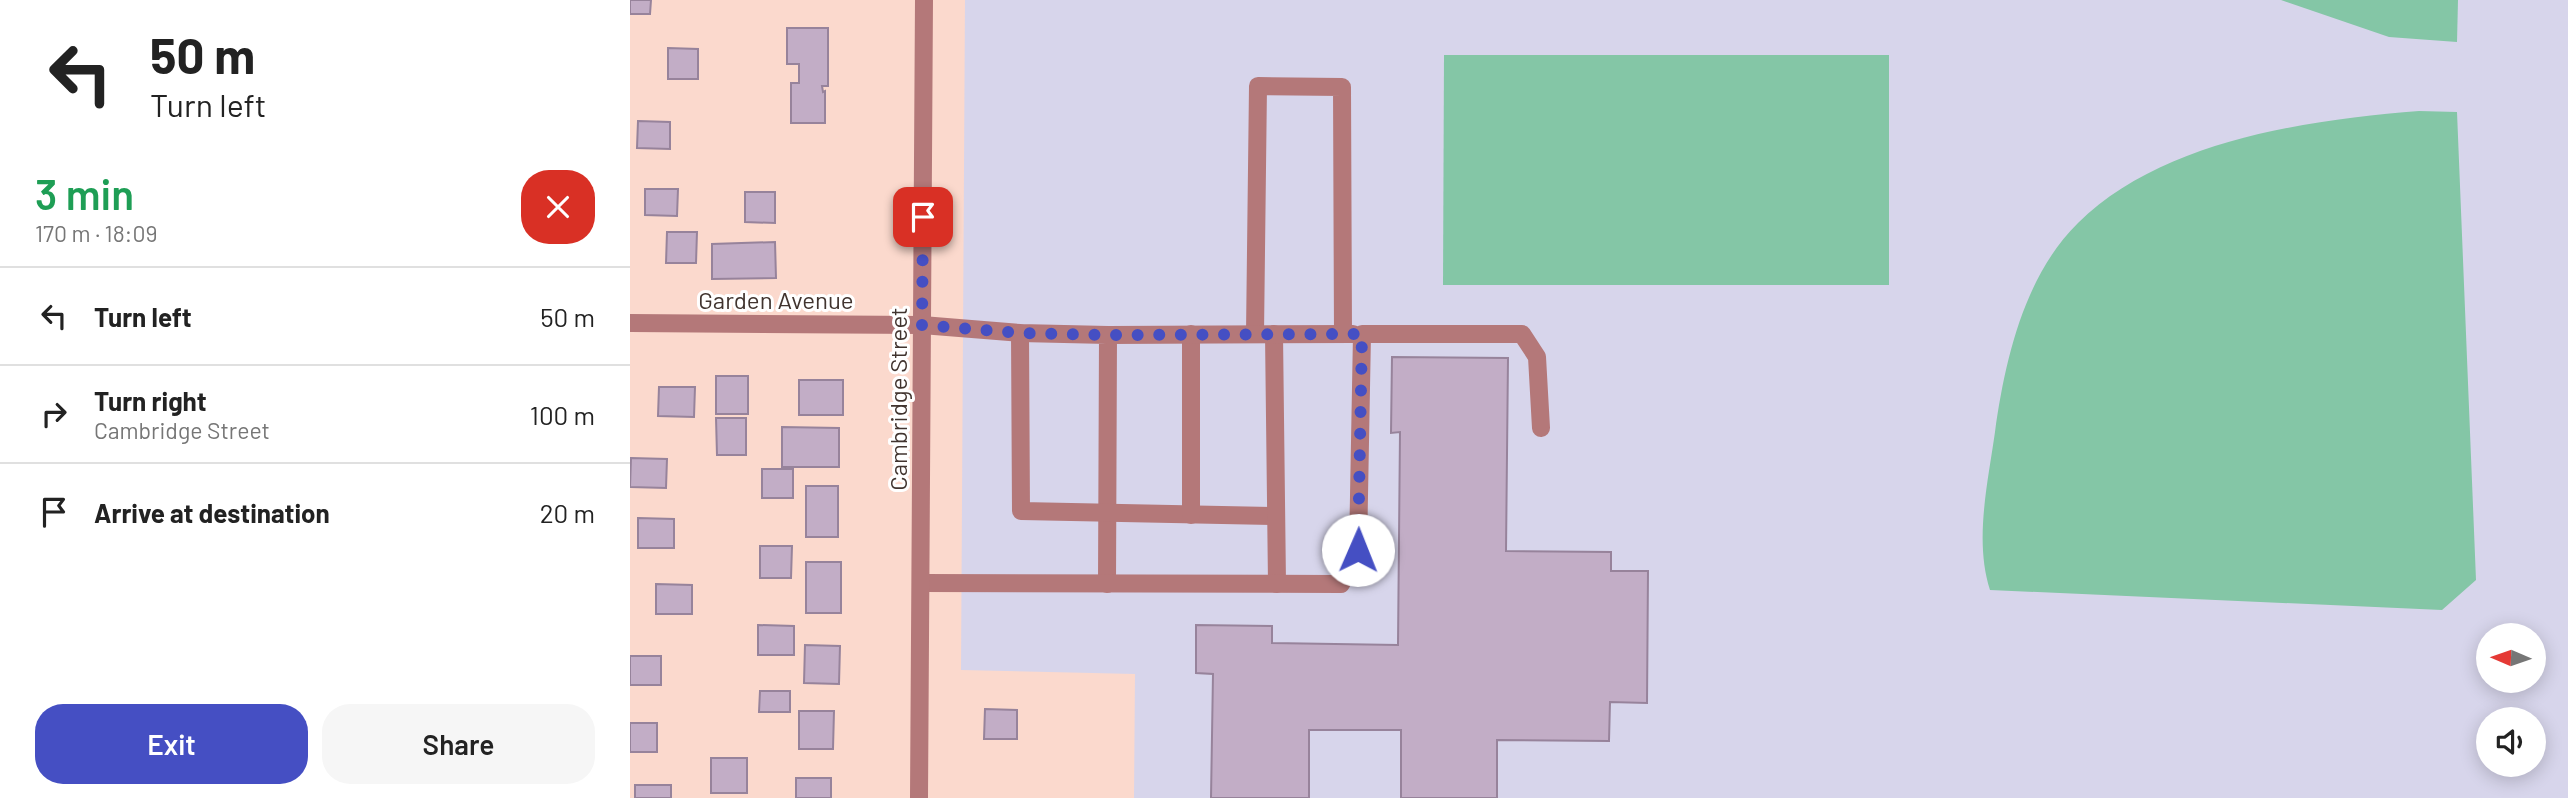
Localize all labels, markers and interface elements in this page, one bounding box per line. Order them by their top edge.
text: 50 m [150,25,255,84]
icon: left [35,28,126,119]
text: Turn left [150,85,267,123]
text: 3 min [35,168,134,218]
button: close [521,170,595,244]
pin [893,187,953,247]
icon: arrive [904,198,942,236]
text: 170 m · 18:09 [35,219,157,247]
street label: Garden Avenue [698,285,854,314]
icon: left [35,297,73,335]
text: Turn left [94,301,192,332]
text: 50 m [540,301,595,332]
street label: Cambridge Street [883,307,912,491]
text: Turn right [94,385,207,416]
icon: right [35,395,73,433]
text: 100 m [530,399,595,430]
text: Cambridge Street [94,416,270,444]
icon: arrive [35,493,73,531]
text: Arrive at destination [94,497,330,528]
text: 20 m [540,497,595,528]
position arrow [1321,513,1395,587]
north arrow [2476,623,2546,693]
map controls [2476,623,2546,777]
button: Exit [35,704,308,784]
button: Share [322,704,595,784]
button: sound [2476,707,2546,777]

